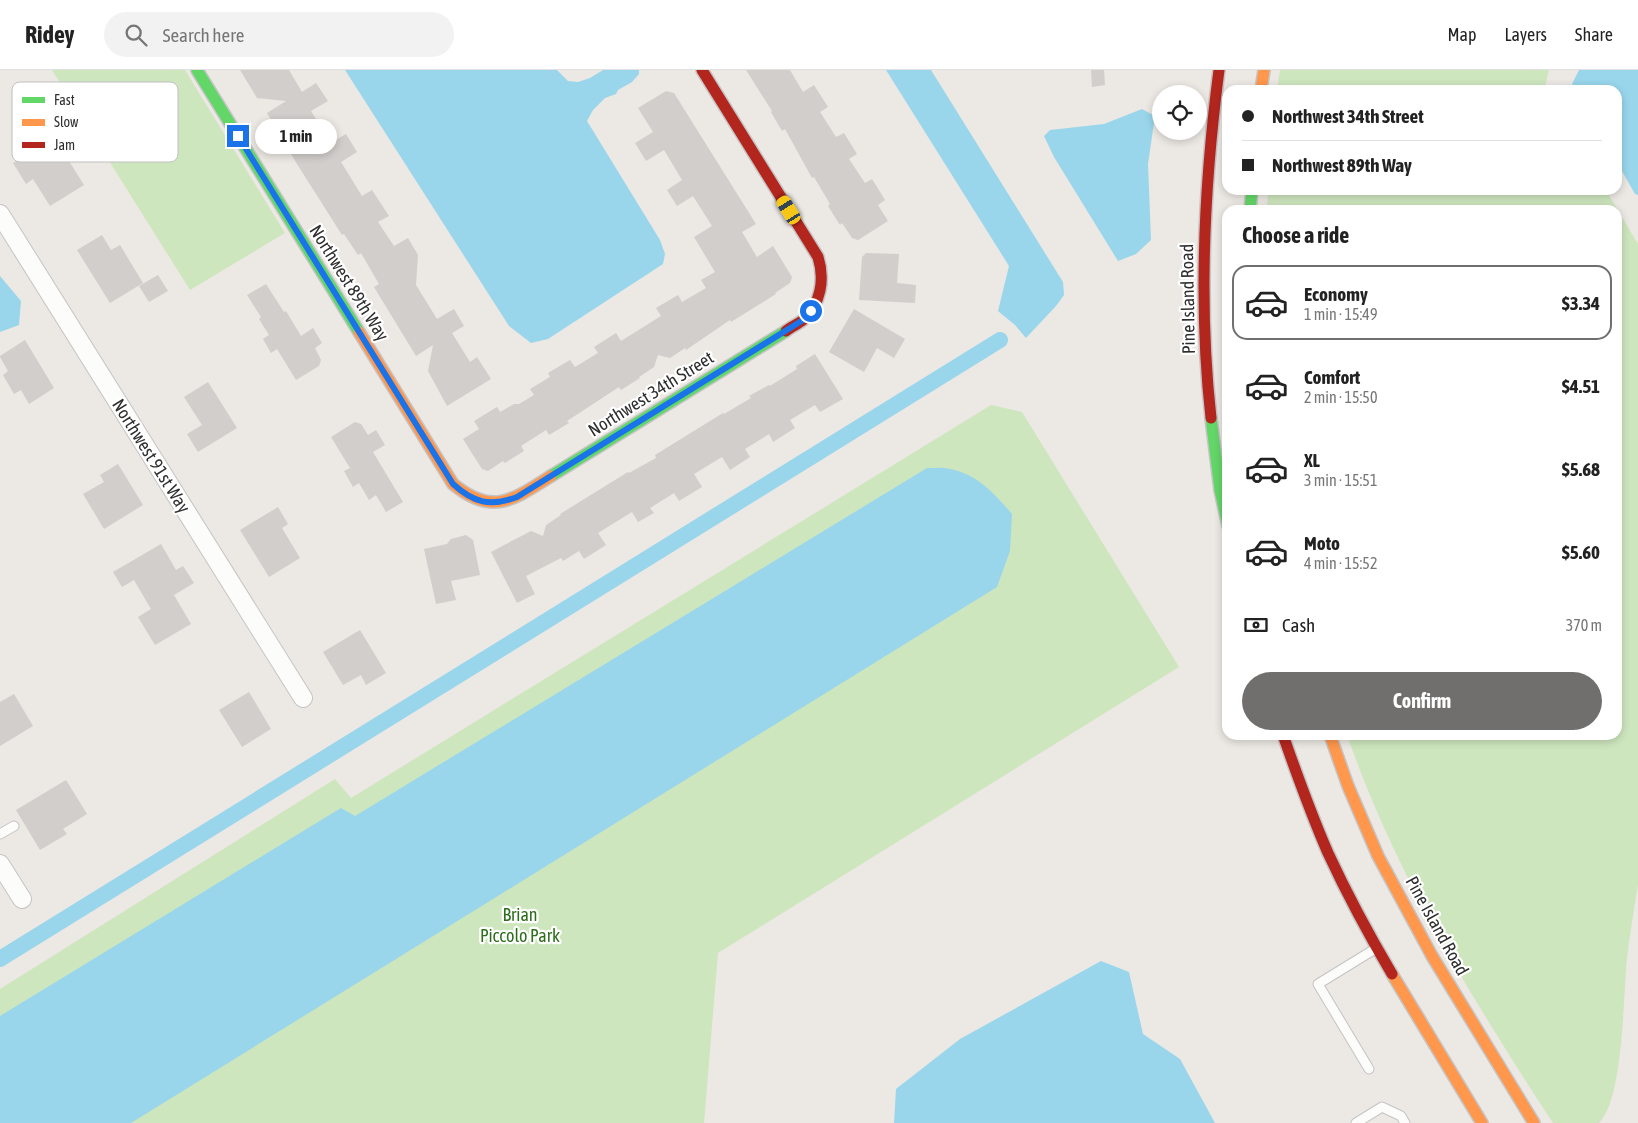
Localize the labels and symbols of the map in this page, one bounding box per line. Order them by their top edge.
legend [12,82,178,162]
text: Fast [54,92,75,108]
text: Slow [54,114,79,130]
callout: 1 min [256,118,338,154]
route end [227,125,249,147]
text: Jam [54,137,75,153]
car [774,193,803,227]
street label: Northwest 89th Way [305,221,393,344]
street label: Pine Island Road [1176,244,1199,354]
route start [800,300,822,322]
street label: Northwest 34th Street [584,347,717,441]
street label: Northwest 91st Way [108,395,195,516]
street label: Pine Island Road [1402,872,1473,979]
park label: Brian Piccolo Park [480,904,560,946]

